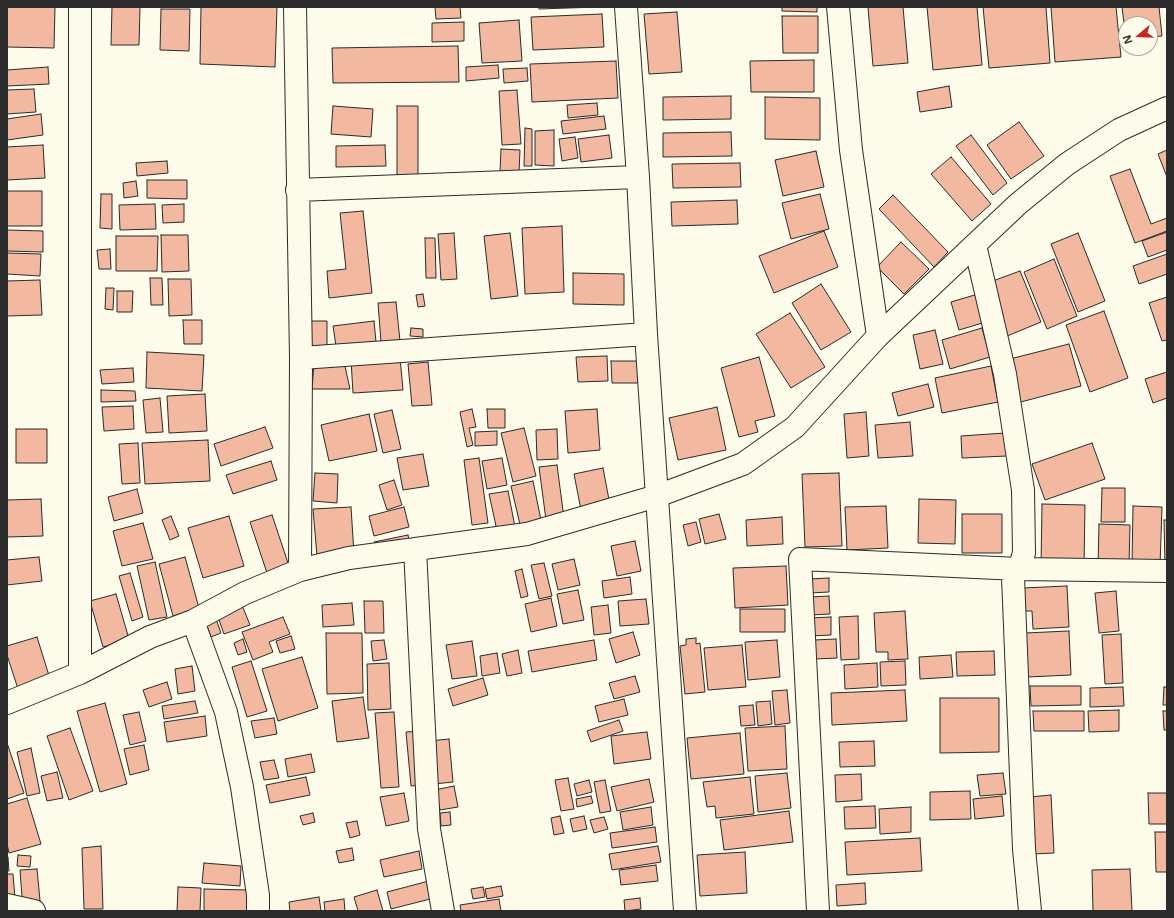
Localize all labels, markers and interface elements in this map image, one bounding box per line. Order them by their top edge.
north arrow [1118,16,1158,56]
text: N [1119,33,1136,46]

